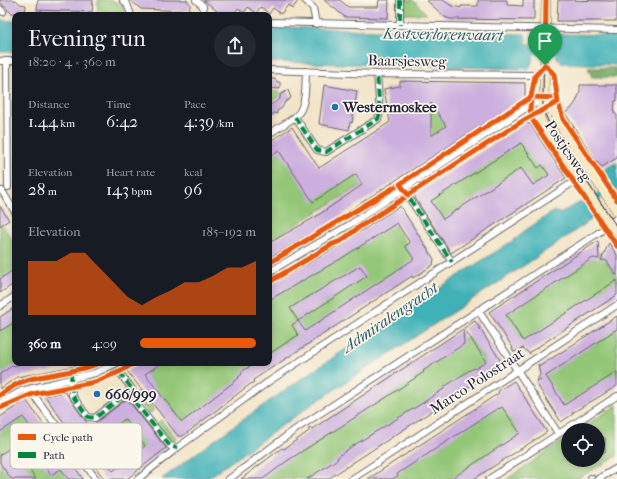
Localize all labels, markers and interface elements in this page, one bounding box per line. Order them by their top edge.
water label: Kostverlorenvaart [382,23,505,45]
pin [528,24,562,65]
button: share [214,25,256,67]
text: Evening run [28,26,146,52]
icon: arrive [534,30,556,52]
street label: Baarsjesweg [368,51,447,71]
text: 18:20 · 4 × 360 m [28,54,116,69]
text: Distance [28,98,69,111]
text: Time [106,98,131,111]
text: Pace [184,98,206,111]
place label: Westermoskee [342,98,437,116]
marker: Westermoskee [330,102,340,112]
text: 1.44 [28,111,58,131]
text: 6:42 [106,111,138,131]
text: 4:39 [184,111,214,131]
text: km [58,117,75,130]
text: /km [214,117,234,130]
street label: Postjesweg [541,117,596,186]
text: Elevation [28,166,72,179]
text: Heart rate [106,166,155,179]
text: kcal [184,166,203,179]
text: 28 [28,179,45,199]
text: 143 [106,179,129,199]
text: 96 [184,179,202,199]
text: m [45,185,57,198]
text: bpm [129,185,152,198]
text: Elevation [28,224,81,239]
text: 185–192 m [202,224,256,239]
water label: Admiralengracht [337,277,442,357]
text: 360 m [28,336,61,351]
text: 4:09 [92,336,117,351]
street label: Marco Polostraat [426,343,528,418]
place label: 666/999 [105,385,157,403]
marker: 666/999 [92,389,102,399]
legend [10,423,142,469]
map controls [561,423,605,467]
button: locate [561,423,605,467]
text: Cycle path [43,431,94,444]
text: Path [43,449,66,462]

